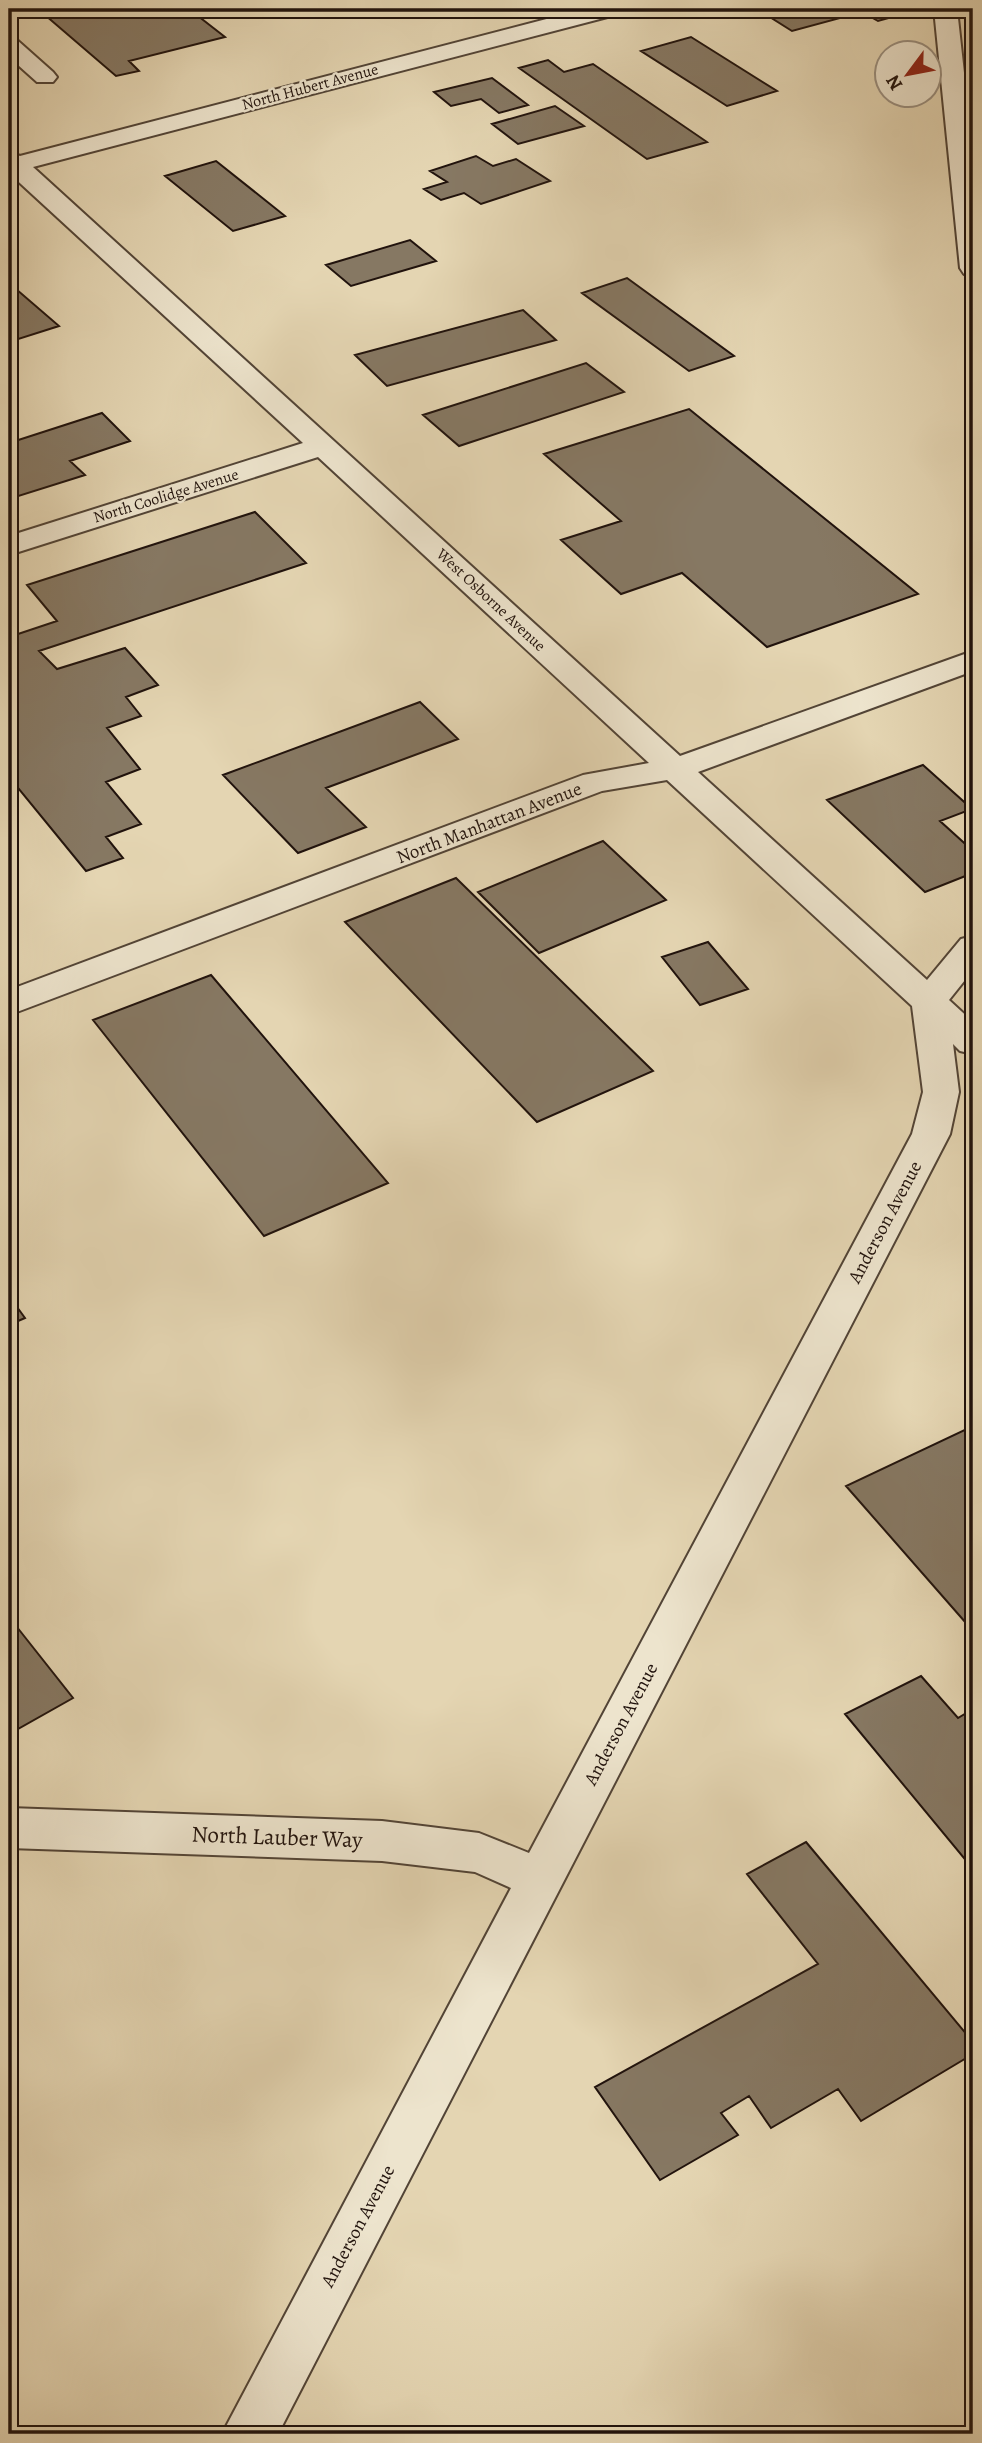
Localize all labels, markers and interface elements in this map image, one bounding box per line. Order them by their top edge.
north arrow [874,38,944,108]
street label: North Hubert Avenue [239,58,381,116]
text: N [880,70,909,95]
street label: North Coolidge Avenue [91,463,241,529]
street label: West Osborne Avenue [431,543,551,657]
street label: North Manhattan Avenue [393,776,585,870]
street label: Anderson Avenue [841,1156,928,1289]
street label: Anderson Avenue [577,1658,664,1791]
street label: North Lauber Way [191,1819,364,1856]
street label: Anderson Avenue [314,2160,401,2293]

